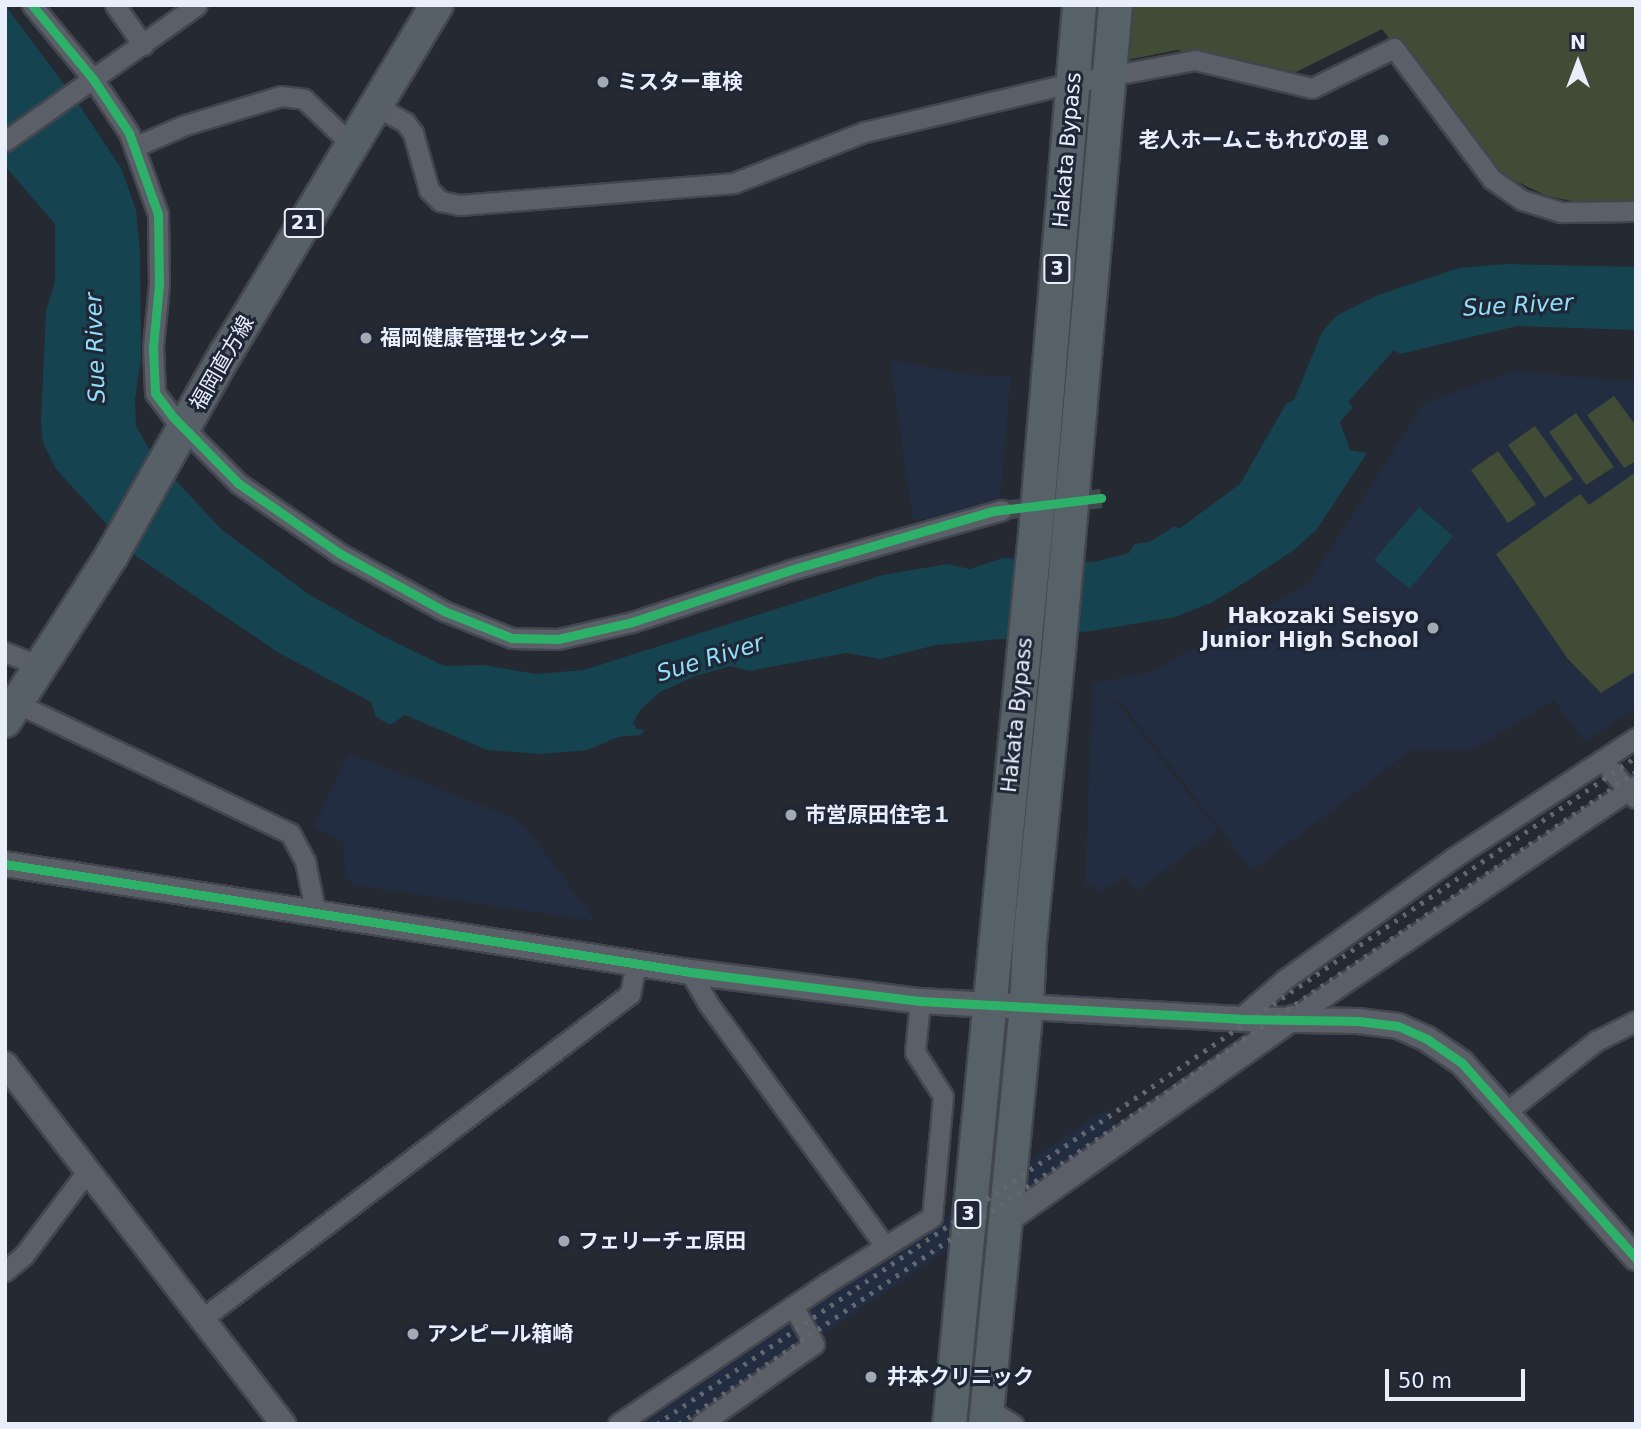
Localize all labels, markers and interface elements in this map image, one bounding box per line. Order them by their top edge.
north arrow [1543,28,1613,98]
text: N [1570,31,1586,53]
place label: ミスター車検 [617,69,743,95]
street label: Hakata Bypass [1048,71,1086,229]
marker: ミスター車検 [595,74,611,90]
place label: 老人ホームこもれびの里 [1138,127,1369,153]
marker: 老人ホームこもれびの里 [1375,132,1391,148]
road number: 21 [283,208,325,238]
road number: 3 [1043,254,1071,284]
water label: Sue River [1462,288,1574,322]
water label: Sue River [79,292,111,404]
street label: 福岡直方線 [185,311,259,415]
place label: 福岡健康管理センター [380,325,590,351]
marker: 福岡健康管理センター [358,330,374,346]
place label: Hakozaki Seisyo Junior High School [1201,603,1419,653]
marker: Hakozaki Seisyo Junior High School [1425,620,1441,636]
water label: Sue River [653,629,767,687]
street label: Hakata Bypass [996,636,1038,794]
place label: 市営原田住宅１ [805,802,952,828]
marker: 市営原田住宅１ [783,807,799,823]
road number: 3 [954,1198,982,1230]
place label: フェリーチェ原田 [578,1228,746,1254]
marker: フェリーチェ原田 [556,1233,572,1249]
place label: アンピール箱崎 [427,1321,574,1347]
marker: アンピール箱崎 [405,1326,421,1342]
scale bar [1389,1356,1529,1400]
place label: 井本クリニック [887,1364,1034,1390]
marker: 井本クリニック [861,1367,881,1387]
text: 50 m [1398,1369,1452,1393]

